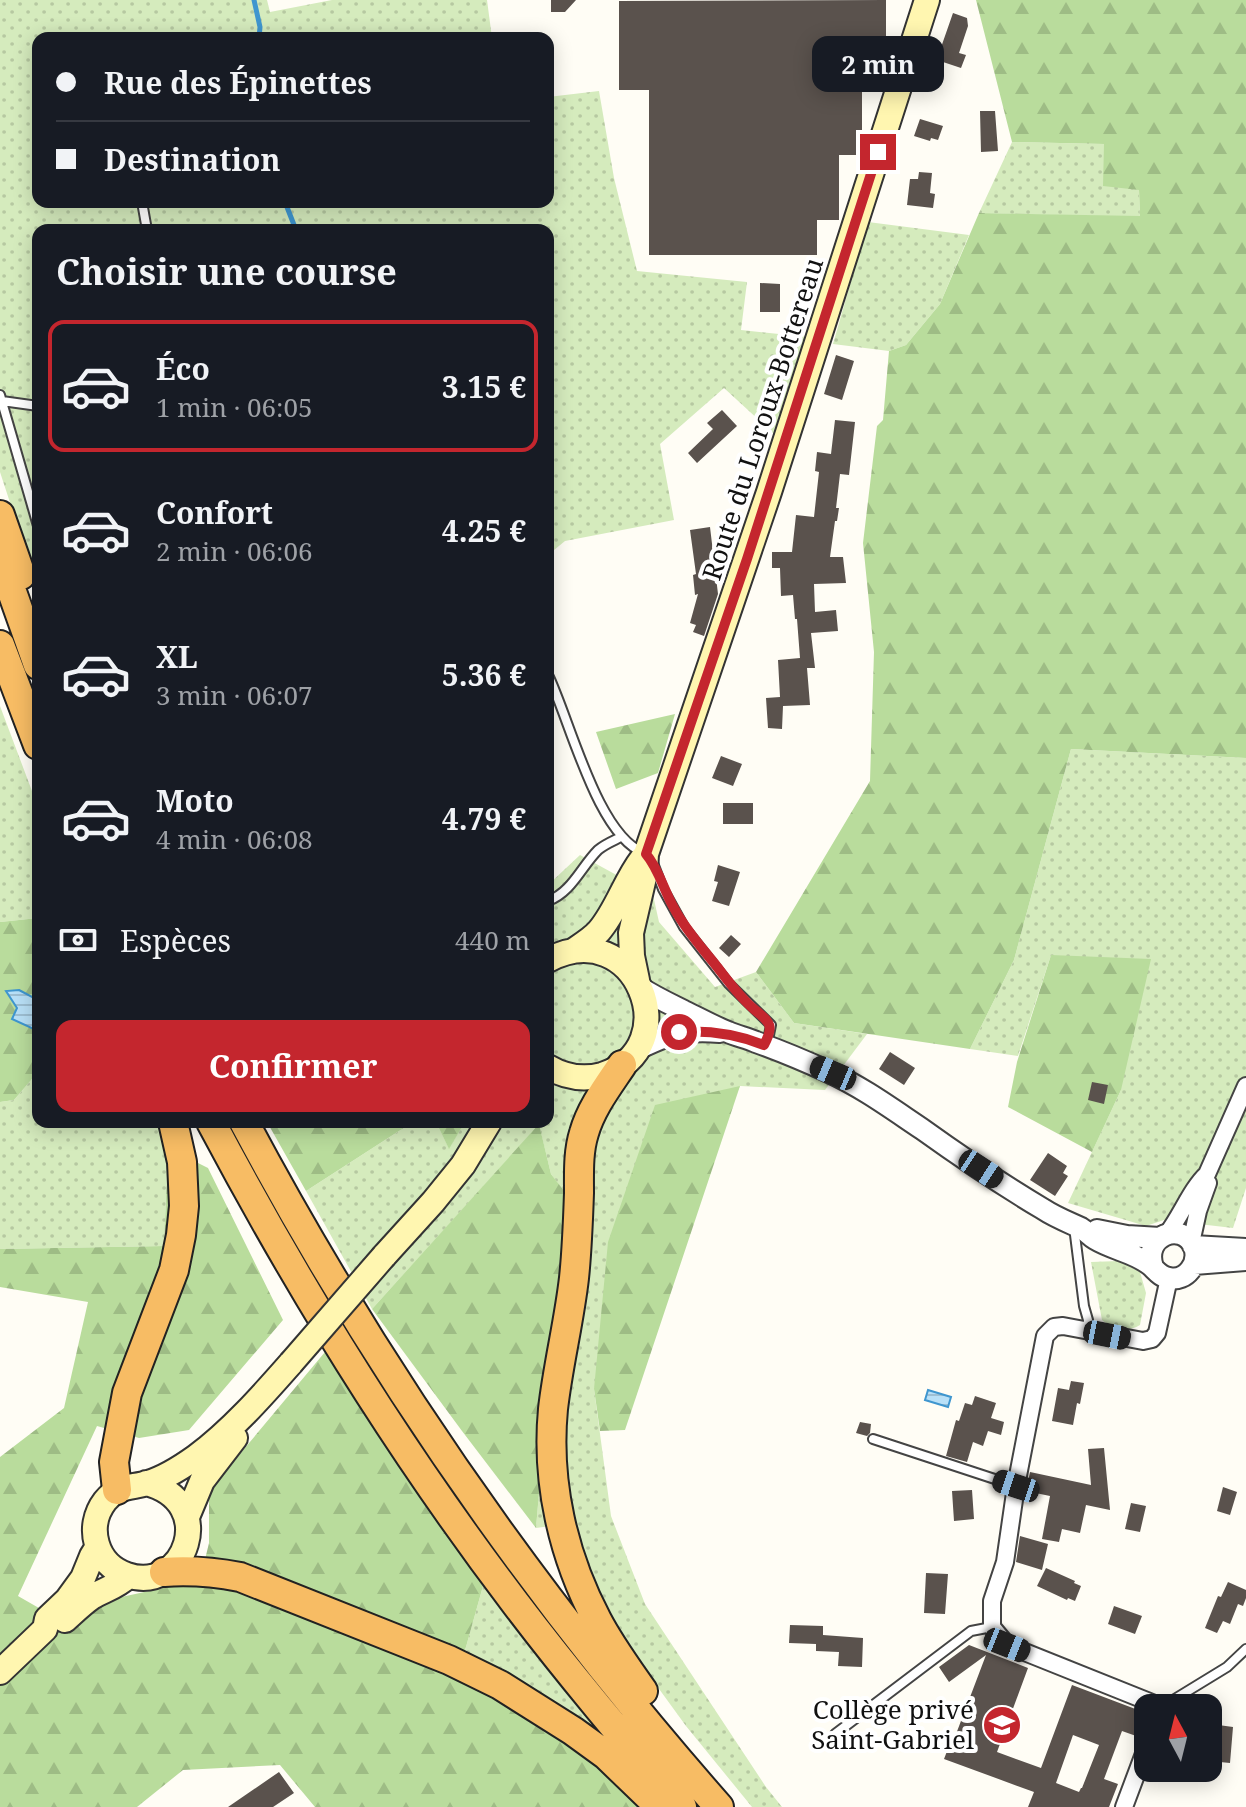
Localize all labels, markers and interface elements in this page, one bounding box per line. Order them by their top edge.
callout: 2 min [812,36,944,92]
text: 2 min [841,46,915,82]
text: Rue des Épinettes [104,62,372,103]
route end [860,134,896,170]
text: Destination [104,139,280,180]
text: Choisir une course [56,247,397,296]
street label: Route du Loroux-Bottereau [693,253,831,585]
text: Éco [156,348,210,389]
icon: car [60,350,132,422]
text: 3.15 € [442,366,526,407]
text: 1 min · 06:05 [156,389,313,425]
text: Confort [156,492,273,533]
icon: car [60,494,132,566]
text: 4.25 € [442,510,526,551]
text: 2 min · 06:06 [156,533,313,569]
text: XL [156,636,198,677]
icon: car [60,638,132,710]
text: 5.36 € [442,654,526,695]
text: 3 min · 06:07 [156,677,313,713]
text: Moto [156,780,234,821]
icon: car [60,782,132,854]
text: 4.79 € [442,798,526,839]
text: 4 min · 06:08 [156,821,313,857]
icon: cash [56,918,100,962]
text: Espèces [120,920,231,961]
text: 440 m [455,922,530,958]
route start [661,1014,697,1050]
button: Confirmer [56,1020,530,1112]
car [806,1053,860,1093]
car [954,1146,1008,1192]
car [1081,1319,1133,1351]
car [989,1467,1043,1505]
car [980,1625,1034,1665]
place label: Collège privé Saint-Gabriel [811,1691,974,1757]
north arrow [1134,1694,1222,1782]
map controls [1134,1694,1222,1782]
school or university icon: Collège privé Saint-Gabriel [981,1704,1023,1746]

